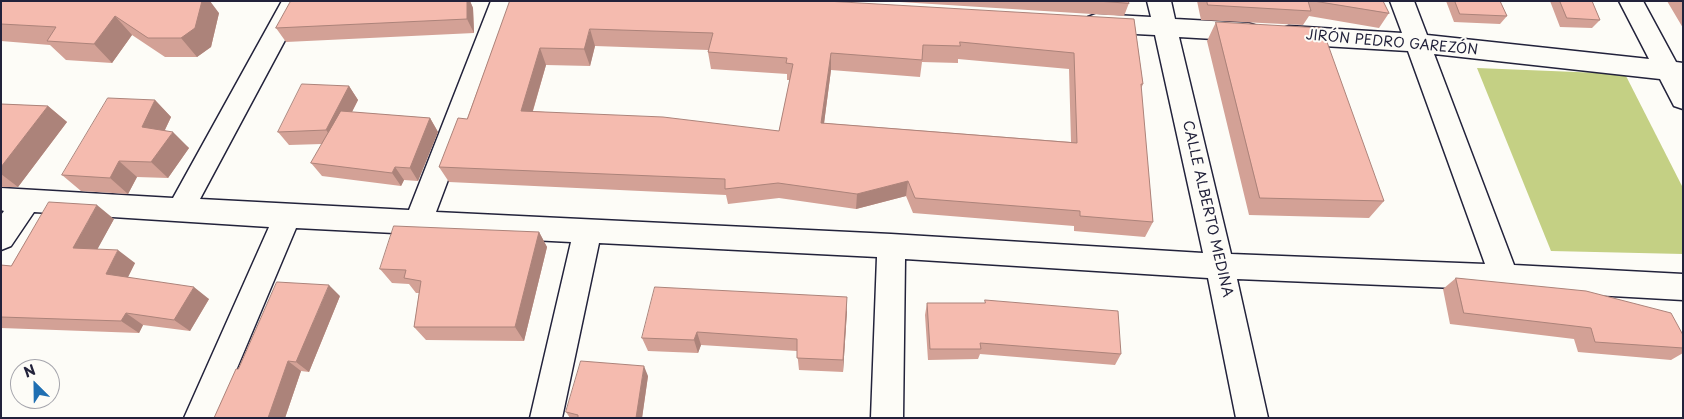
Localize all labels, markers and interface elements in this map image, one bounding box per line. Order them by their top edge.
street label: JIRÓN PEDRO GAREZÓN [1305,27,1479,59]
street label: CALLE ALBERTO MEDINA [1178,119,1236,299]
north arrow [10,359,60,409]
text: N [20,359,39,382]

